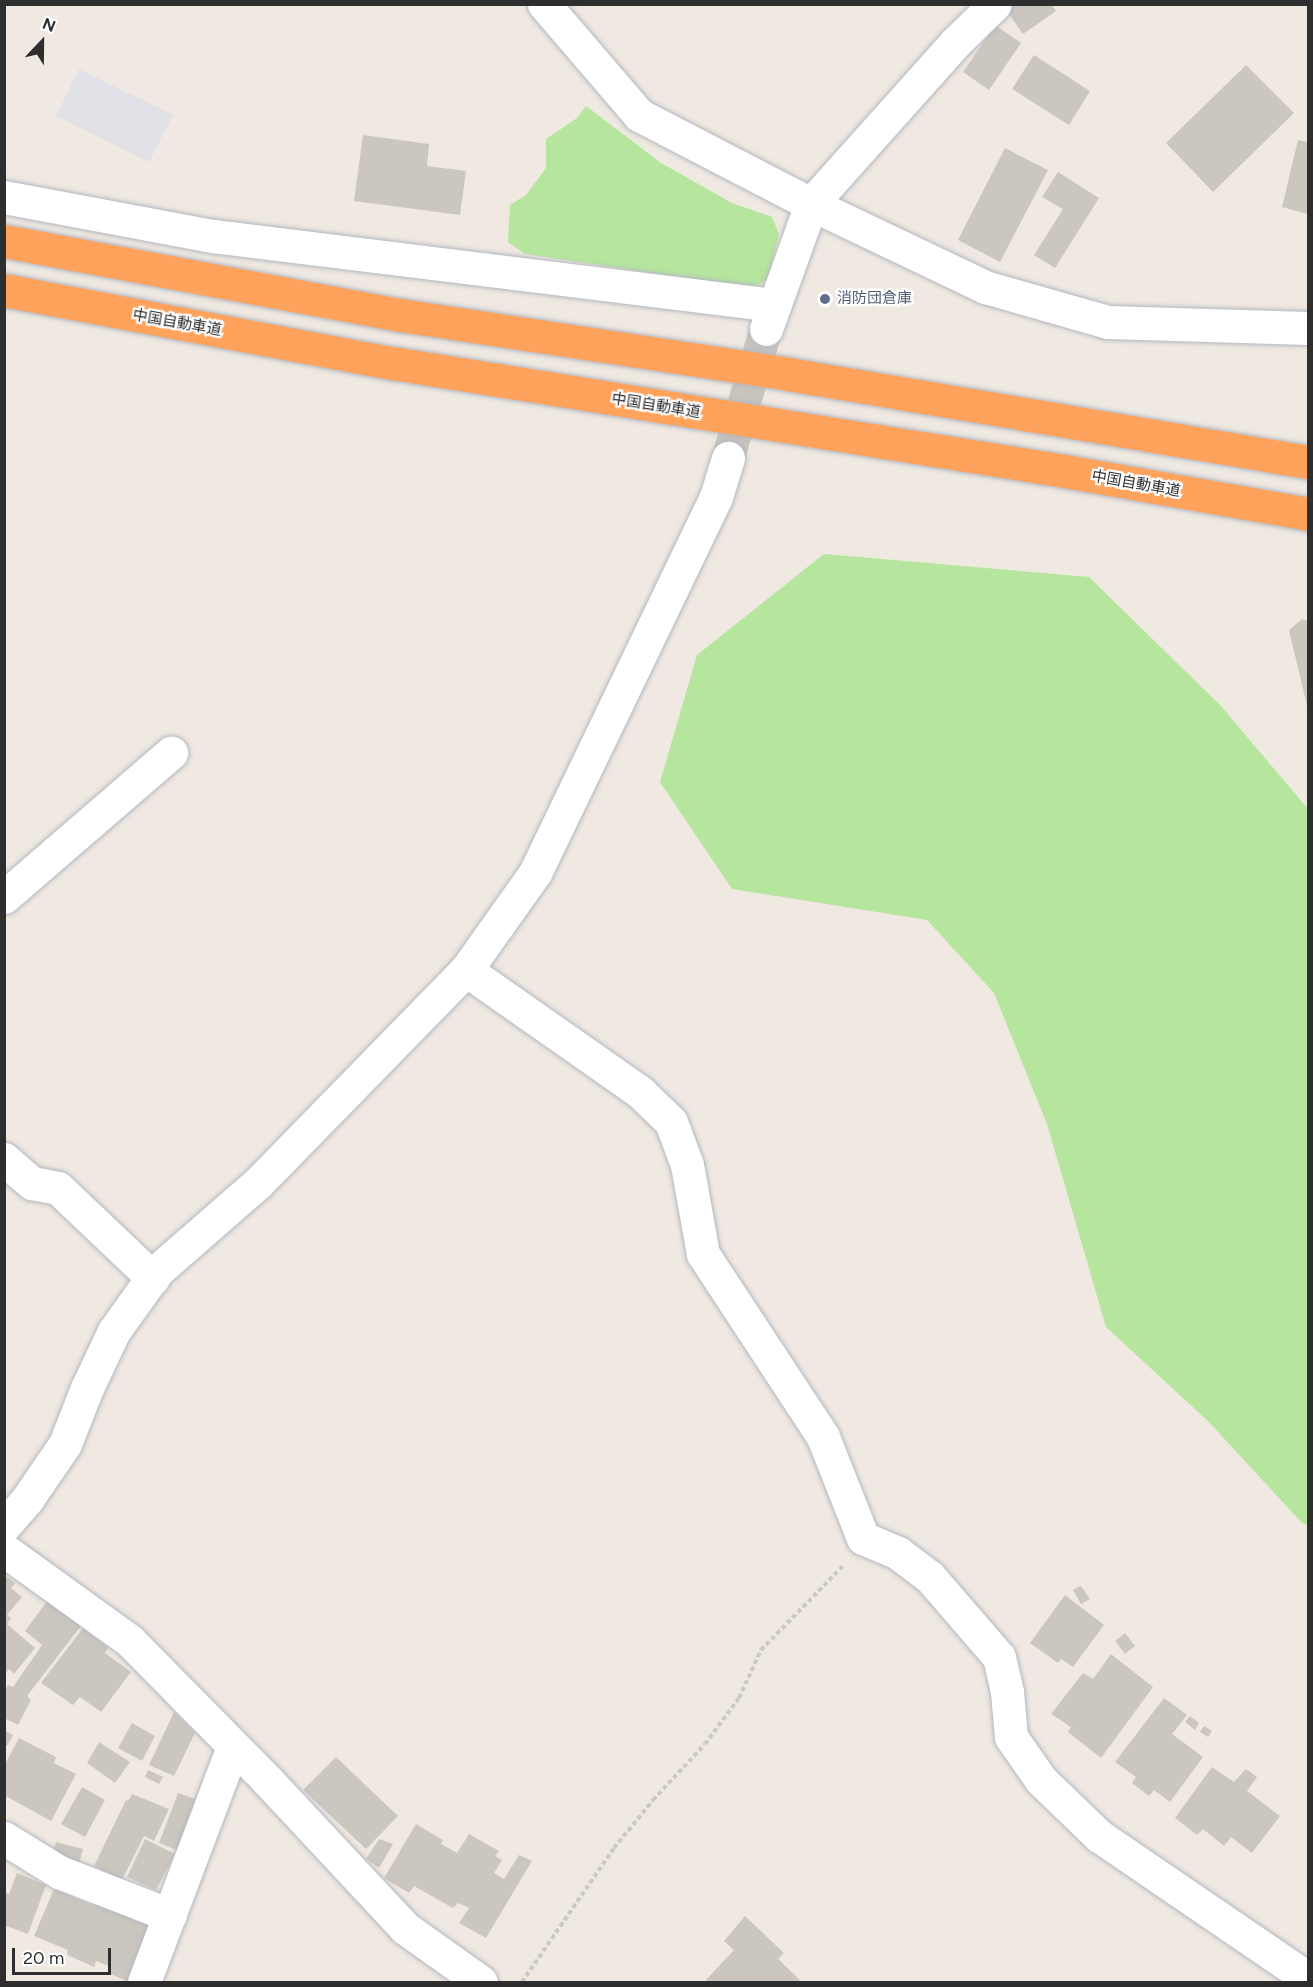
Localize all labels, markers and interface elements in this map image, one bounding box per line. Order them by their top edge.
north arrow [12,12,72,72]
text: N [40,14,58,36]
place label: 消防団倉庫 [837,290,912,308]
marker: 消防団倉庫 [818,292,832,306]
street label: 中国自動車道 [131,306,223,340]
street label: 中国自動車道 [610,390,702,422]
street label: 中国自動車道 [1090,467,1182,501]
scale bar [15,1936,114,1974]
text: 20 m [23,1947,64,1969]

